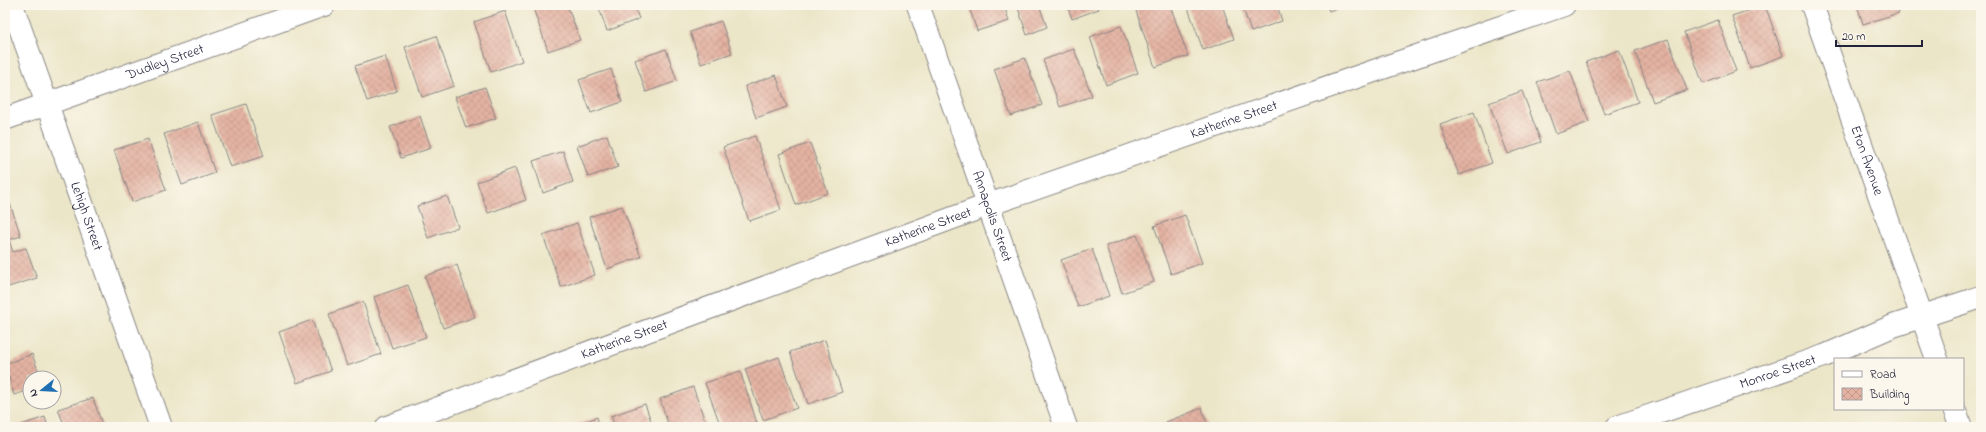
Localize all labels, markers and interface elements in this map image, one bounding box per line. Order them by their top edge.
scale bar [1836,22,1922,48]
text: 20 m [1842,28,1865,46]
street label: Dudley Street [122,38,207,86]
street label: Katherine Street [1188,95,1281,144]
street label: Eton Avenue [1845,123,1889,199]
street label: Annapolis Street [966,168,1018,265]
street label: Lehigh Street [65,179,109,254]
street label: Katherine Street [882,201,975,253]
street label: Katherine Street [578,314,671,365]
street label: Monroe Street [1737,349,1819,395]
legend [1834,358,1964,410]
text: Road [1870,366,1896,384]
north arrow [22,370,62,410]
text: Building [1869,386,1909,405]
text: N [25,387,42,399]

